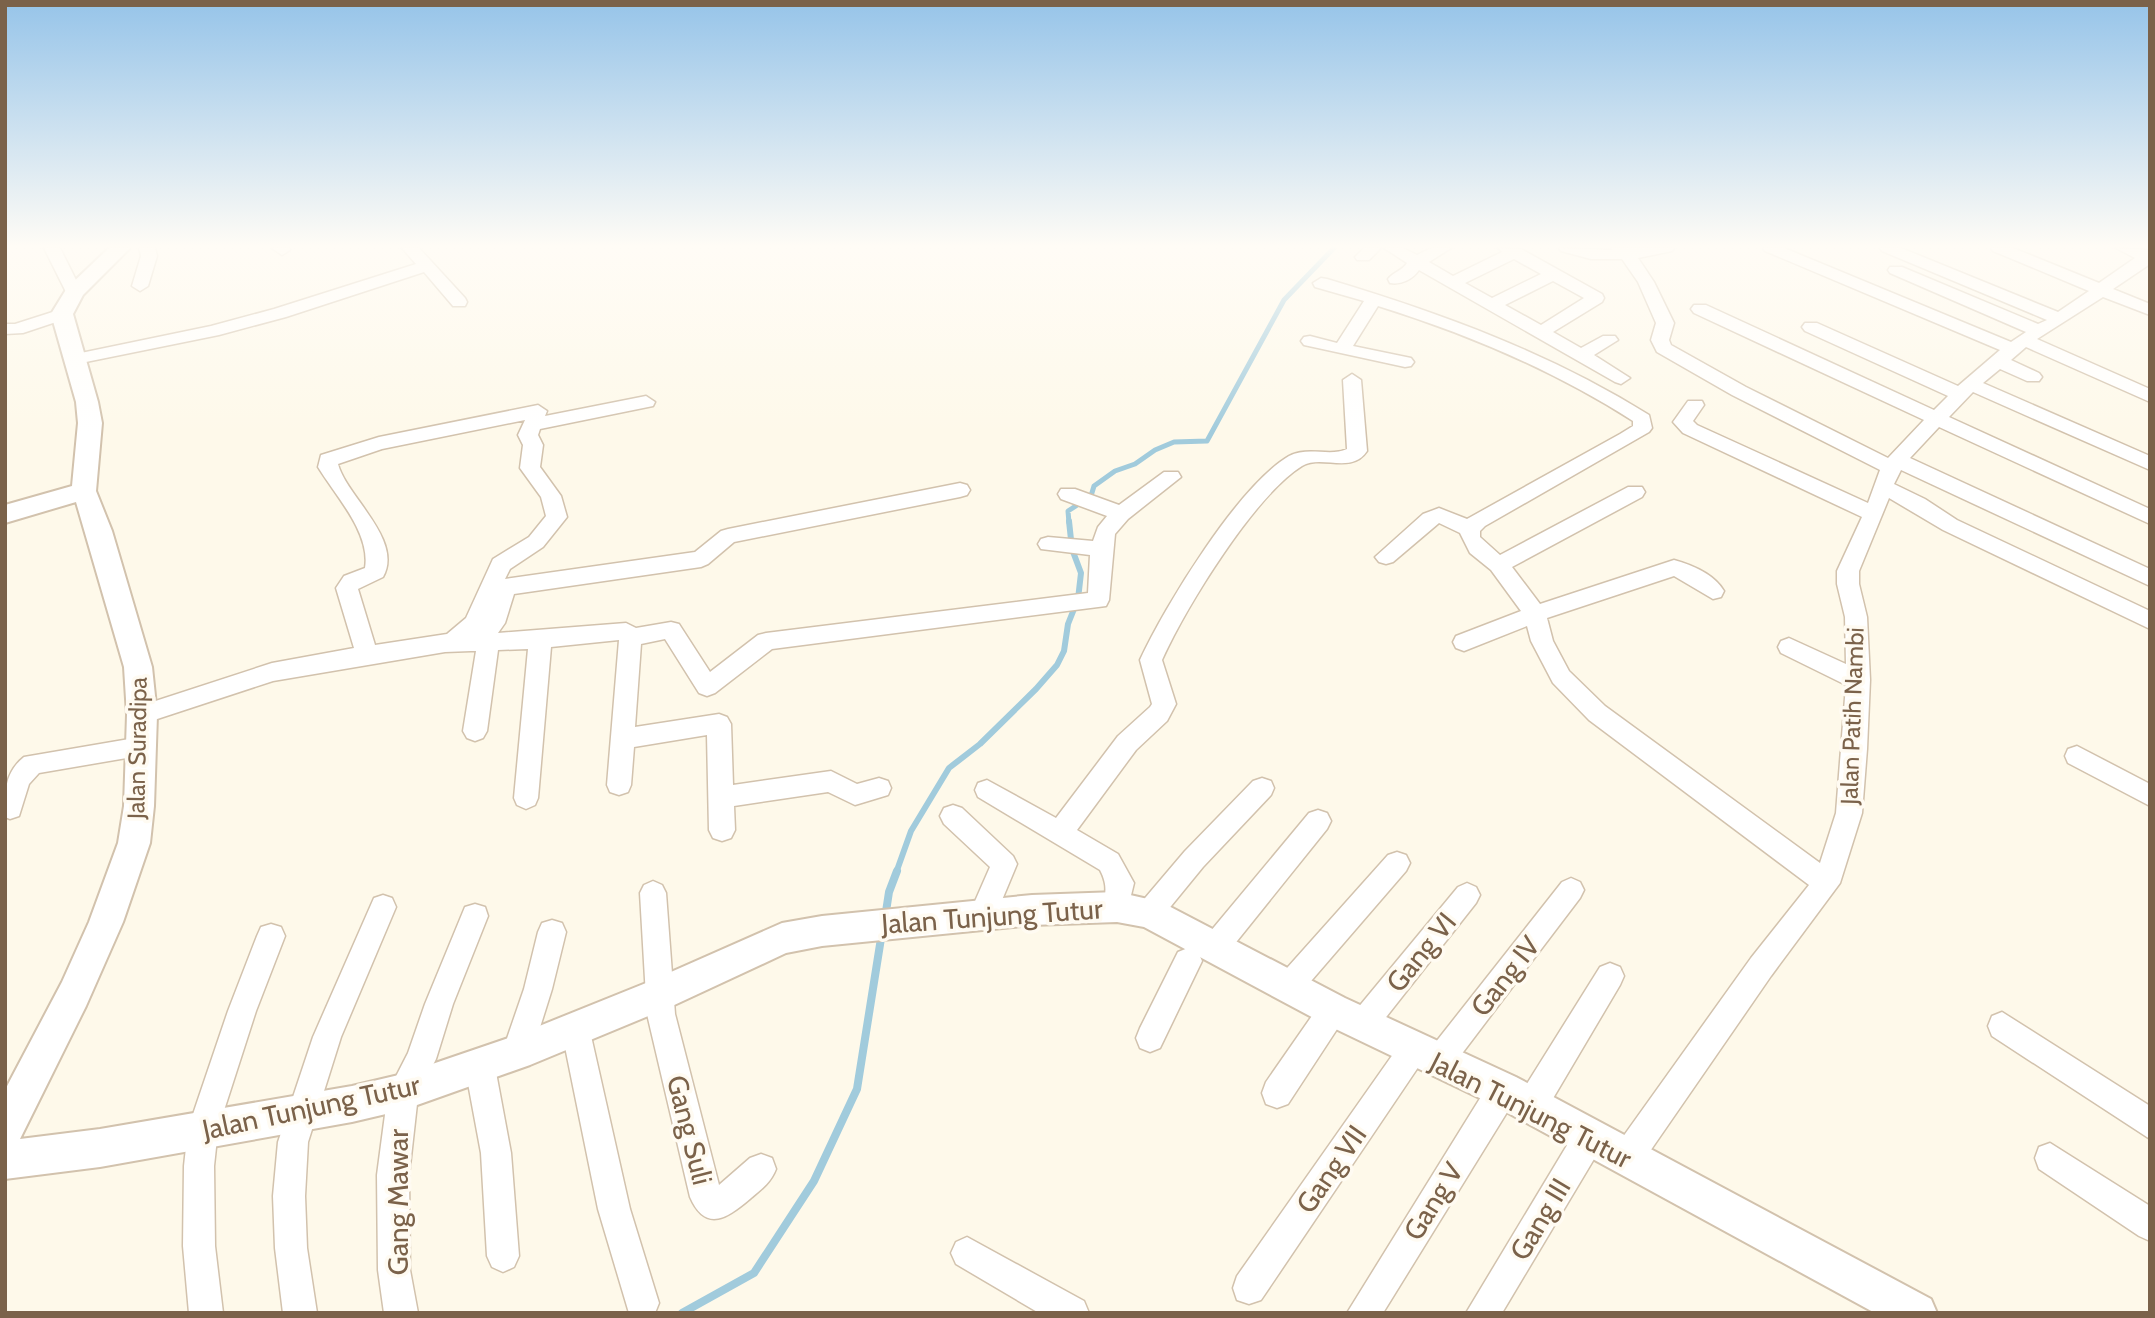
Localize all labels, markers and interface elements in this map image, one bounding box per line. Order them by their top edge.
street label: Jalan Patih Nambi [1834,627,1870,806]
street label: Jalan Suradipa [121,676,153,820]
street label: Jalan Tunjung Tutur [879,891,1104,941]
street label: Gang VI [1379,905,1463,999]
street label: Gang IV [1463,929,1547,1023]
street label: Jalan Tunjung Tutur [1424,1044,1638,1176]
street label: Jalan Tunjung Tutur [198,1067,423,1147]
street label: Gang Suli [660,1072,720,1188]
street label: Gang VII [1289,1118,1373,1220]
street label: Gang Mawar [381,1129,415,1275]
street label: Gang V [1396,1156,1470,1246]
street label: Gang III [1502,1172,1578,1266]

